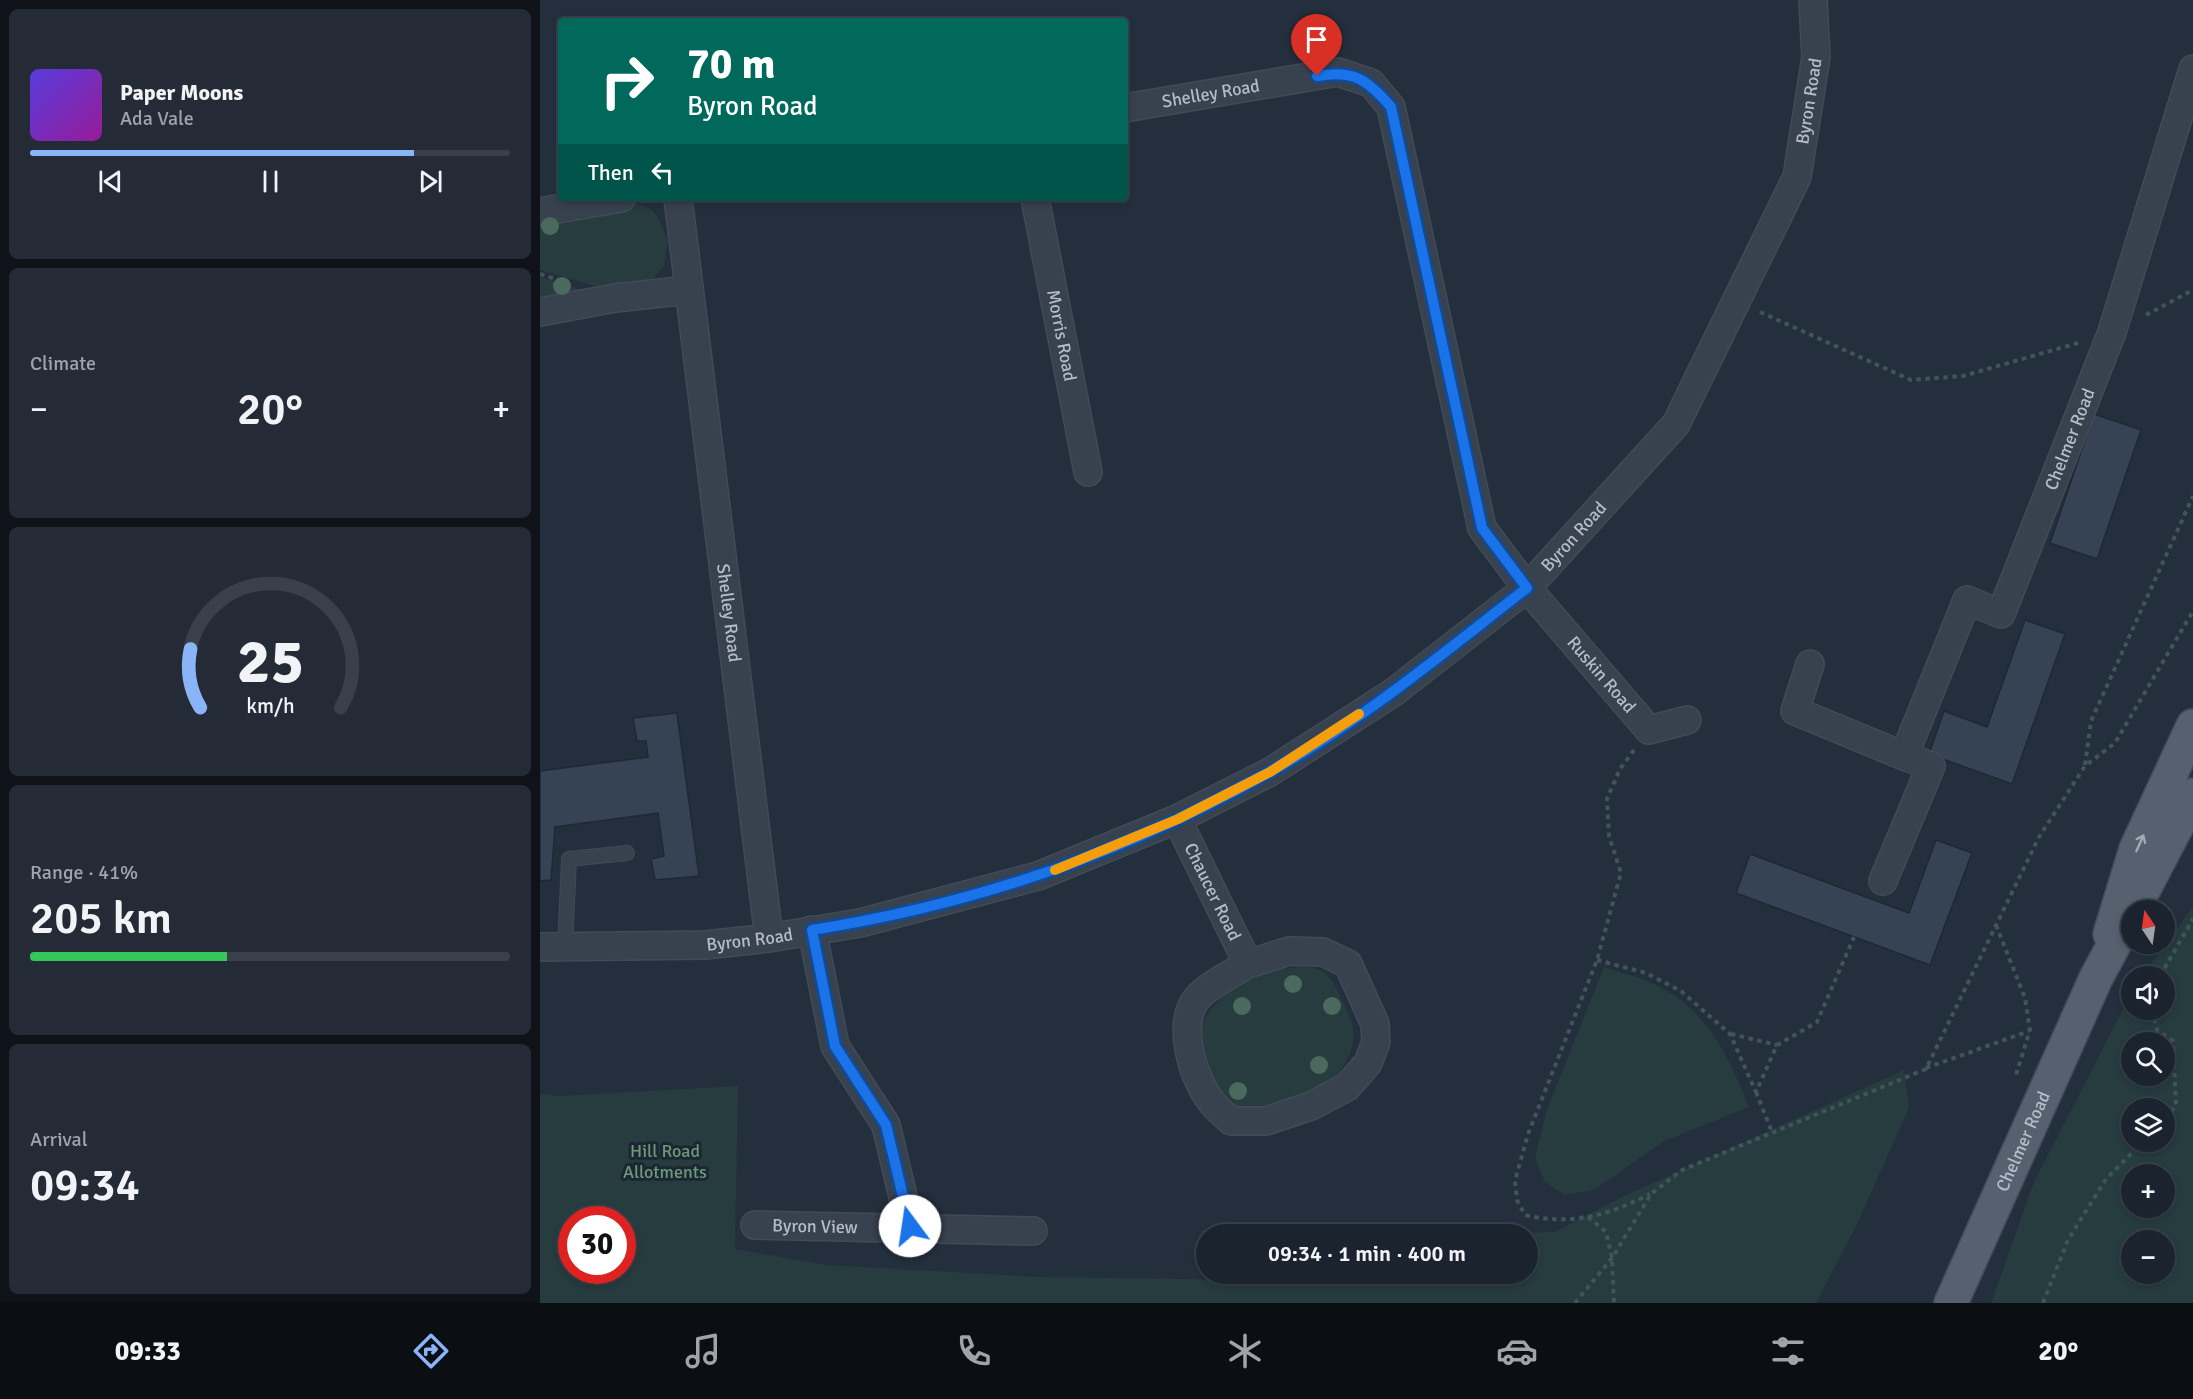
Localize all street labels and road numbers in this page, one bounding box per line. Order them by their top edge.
street label: Byron Road [1791,56,1827,146]
street label: Shelley Road [1160,74,1261,113]
street label: Morris Road [1042,288,1081,383]
street label: Chelmer Road [2040,385,2100,493]
street label: Byron Road [1536,497,1611,576]
street label: Shelley Road [712,563,746,663]
street label: Ruskin Road [1562,632,1641,718]
street label: Chaucer Road [1179,839,1246,944]
street label: Byron Road [705,923,795,956]
street label: Chelmer Road [1991,1088,2055,1195]
street label: Byron View [772,1214,858,1238]

